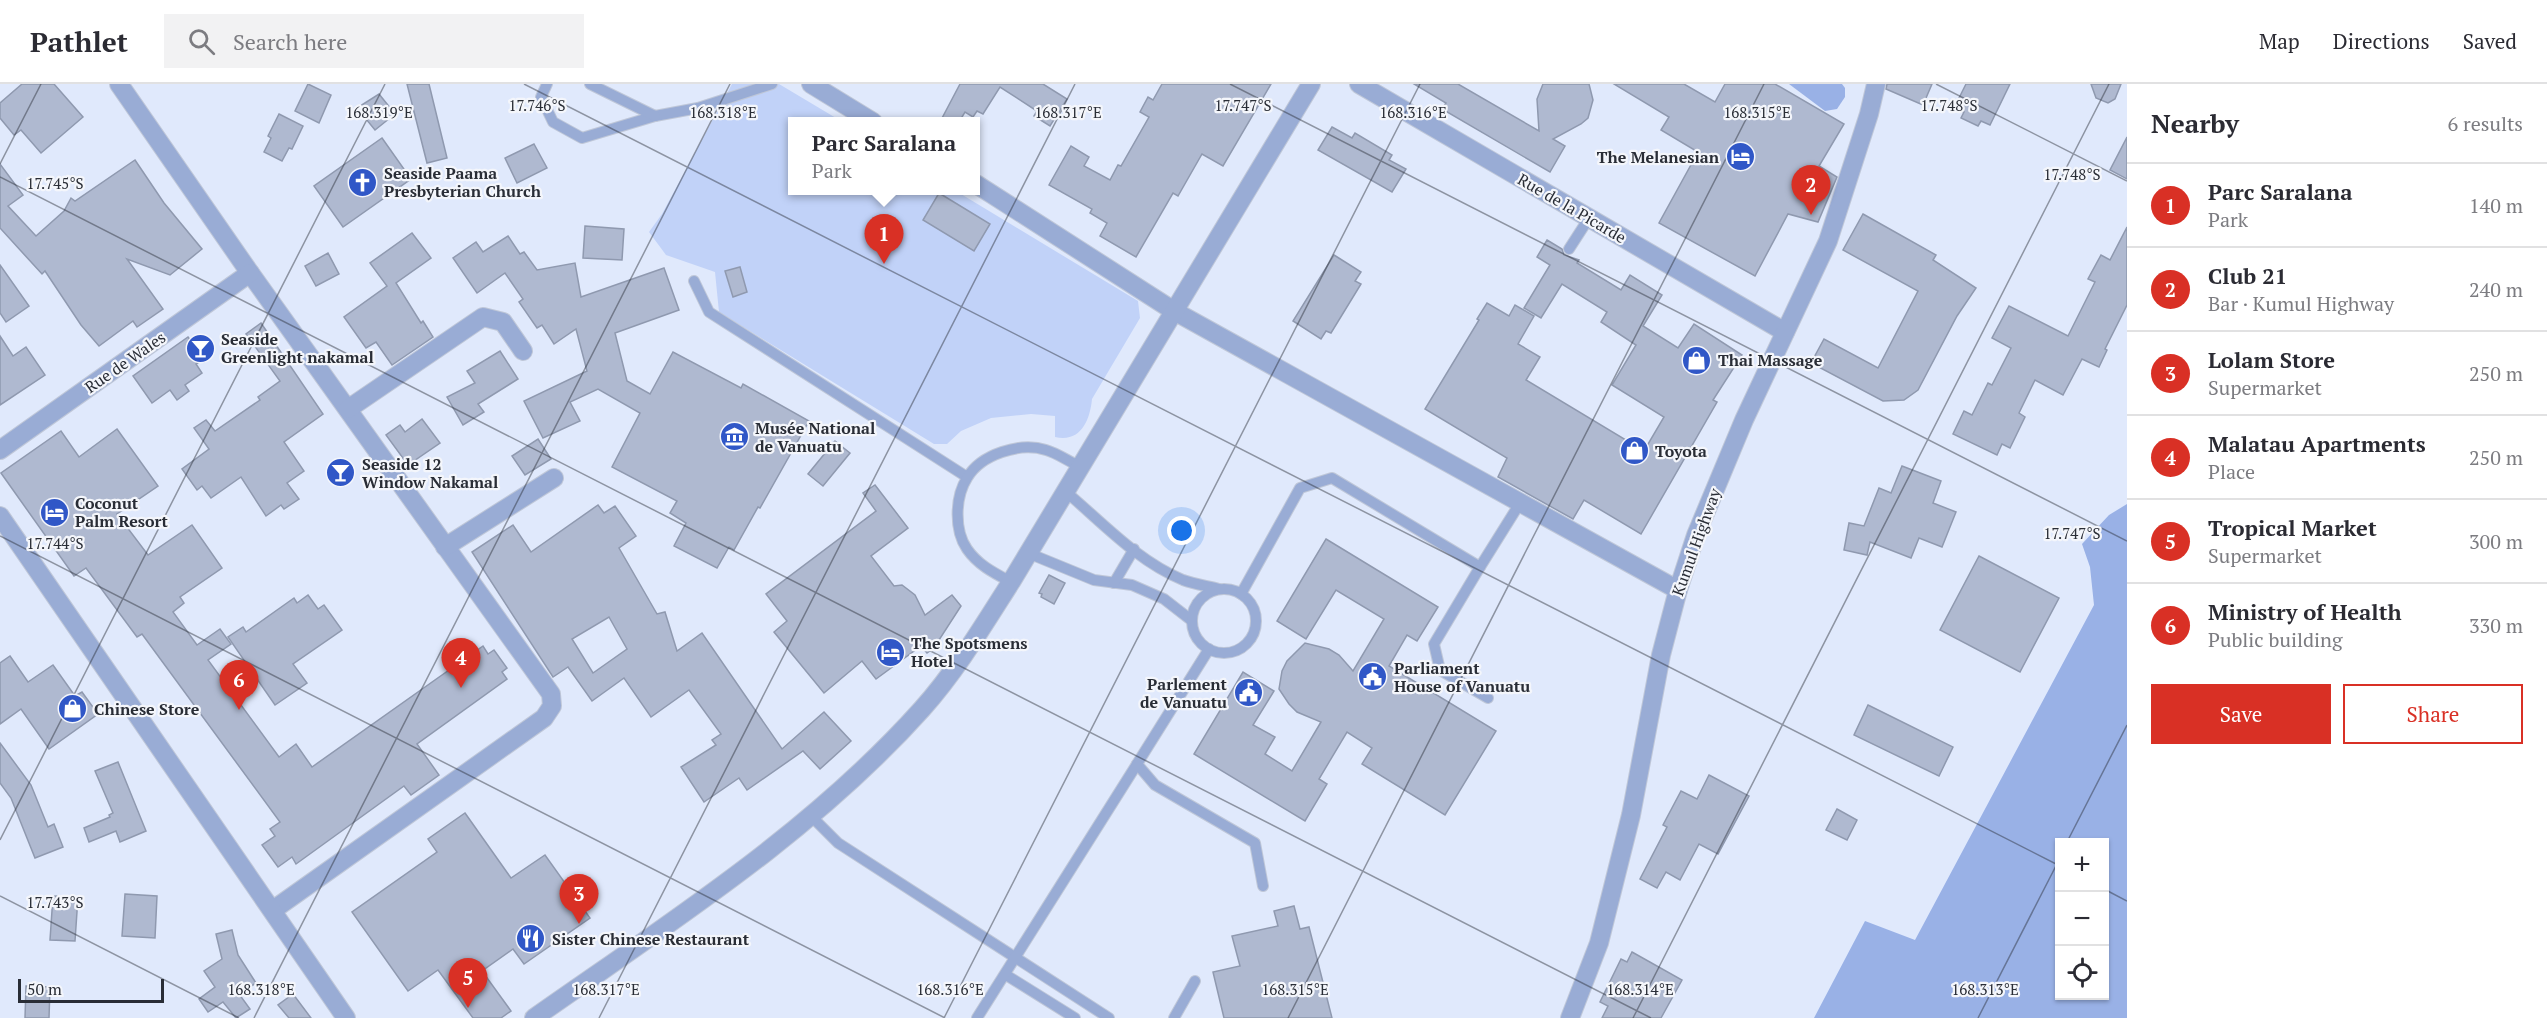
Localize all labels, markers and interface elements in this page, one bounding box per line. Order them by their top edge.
search box [164,14,584,68]
text: Pathlet [30,23,128,60]
icon: search [185,25,218,58]
text: Search here [233,27,347,56]
text: Map [2259,27,2300,55]
text: Directions [2333,27,2430,55]
text: Saved [2463,27,2517,55]
text: 17.746°S [508,95,566,115]
text: 17.747°S [1214,95,1272,115]
text: 17.748°S [1920,95,1978,115]
text: 168.319°E [345,102,413,122]
text: 168.318°E [689,102,757,122]
text: 168.317°E [1034,102,1102,122]
text: 168.316°E [1379,102,1447,122]
text: 168.315°E [1723,102,1791,122]
text: Nearby [2151,106,2239,140]
text: 6 results [2448,110,2523,137]
popup [788,117,980,195]
text: Parc Saralana [812,128,956,157]
hotel icon: The Melanesian [1724,141,1756,173]
place label: The Melanesian [1597,146,1720,168]
text: Park [812,157,852,184]
place label: Seaside Paama Presbyterian Church [384,162,542,202]
text: 17.748°S [2043,164,2101,184]
church icon: Seaside Paama Presbyterian Church [347,166,379,198]
pin: 2 [1792,166,1830,215]
street label: Rue de la Picarde [1514,168,1630,248]
text: 17.745°S [26,173,84,193]
text: Parc Saralana [2208,177,2353,206]
text: 1 [2165,192,2176,219]
text: 140 m [2469,192,2523,219]
text: Park [2208,206,2248,233]
pin: 1 [864,214,904,264]
text: Club 21 [2208,261,2287,290]
text: 2 [2165,276,2176,303]
text: 240 m [2469,276,2523,303]
text: Bar · Kumul Highway [2208,290,2394,317]
street label: Rue de Wales [80,326,170,398]
place label: Seaside Greenlight nakamal [221,328,374,368]
bar icon: Seaside Greenlight nakamal [184,332,216,364]
shop icon: Thai Massage [1681,344,1713,376]
text: Lolam Store [2208,345,2335,374]
place label: Thai Massage [1718,349,1823,371]
text: 3 [2165,360,2176,387]
text: 250 m [2469,360,2523,387]
text: Supermarket [2208,374,2322,401]
place label: Musée National de Vanuatu [755,417,875,457]
museum icon: Musée National de Vanuatu [718,421,750,453]
text: Malatau Apartments [2208,429,2426,458]
shop icon: Toyota [1618,435,1650,467]
place label: Toyota [1655,440,1707,462]
text: 4 [2165,444,2176,471]
text: 250 m [2469,444,2523,471]
place label: Seaside 12 Window Nakamal [362,453,498,493]
bar icon: Seaside 12 Window Nakamal [325,457,357,489]
text: Place [2208,458,2255,485]
street label: Kumul Highway [1666,484,1726,599]
place label: Coconut Palm Resort [75,492,168,532]
hotel icon: Coconut Palm Resort [38,496,70,528]
text: Tropical Market [2208,513,2377,542]
your location [1167,516,1196,545]
text: 17.747°S [2043,523,2101,543]
text: 5 [2165,528,2176,555]
text: 300 m [2469,528,2523,555]
text: 17.744°S [26,533,84,553]
text: Supermarket [2208,542,2322,569]
text: Ministry of Health [2208,597,2402,626]
text: 6 [2165,612,2176,639]
text: 330 m [2469,612,2523,639]
text: Public building [2208,626,2342,653]
place label: The Spotsmens Hotel [911,632,1027,672]
hotel icon: The Spotsmens Hotel [874,636,906,668]
pin: 4 [442,638,480,688]
place label: Parliament House of Vanuatu [1394,657,1530,697]
pin: 6 [220,660,258,710]
public building icon: Parliament House of Vanuatu [1357,661,1389,693]
place label: Parlement de Vanuatu [1140,673,1228,713]
public building icon: Parlement de Vanuatu [1232,677,1264,709]
button: Save [2151,684,2331,744]
button: Share [2343,684,2523,744]
shop icon: Chinese Store [57,693,89,725]
place label: Chinese Store [94,698,200,720]
map controls [2055,838,2109,1000]
button: + [2055,838,2109,892]
pin: 3 [560,874,598,924]
text: 17.743°S [26,892,84,912]
button: − [2055,892,2109,946]
restaurant icon: Sister Chinese Restaurant [515,923,547,955]
place label: Sister Chinese Restaurant [552,928,750,950]
button: locate [2055,946,2109,1000]
pin: 5 [448,958,488,1008]
scale bar [18,976,164,1004]
text: 50 m [27,978,62,1000]
text: 168.318°E [227,979,295,999]
text: 168.317°E [572,979,640,999]
text: 168.316°E [916,979,984,999]
text: 168.315°E [1261,979,1329,999]
text: 168.314°E [1606,979,1674,999]
text: 168.313°E [1951,979,2019,999]

